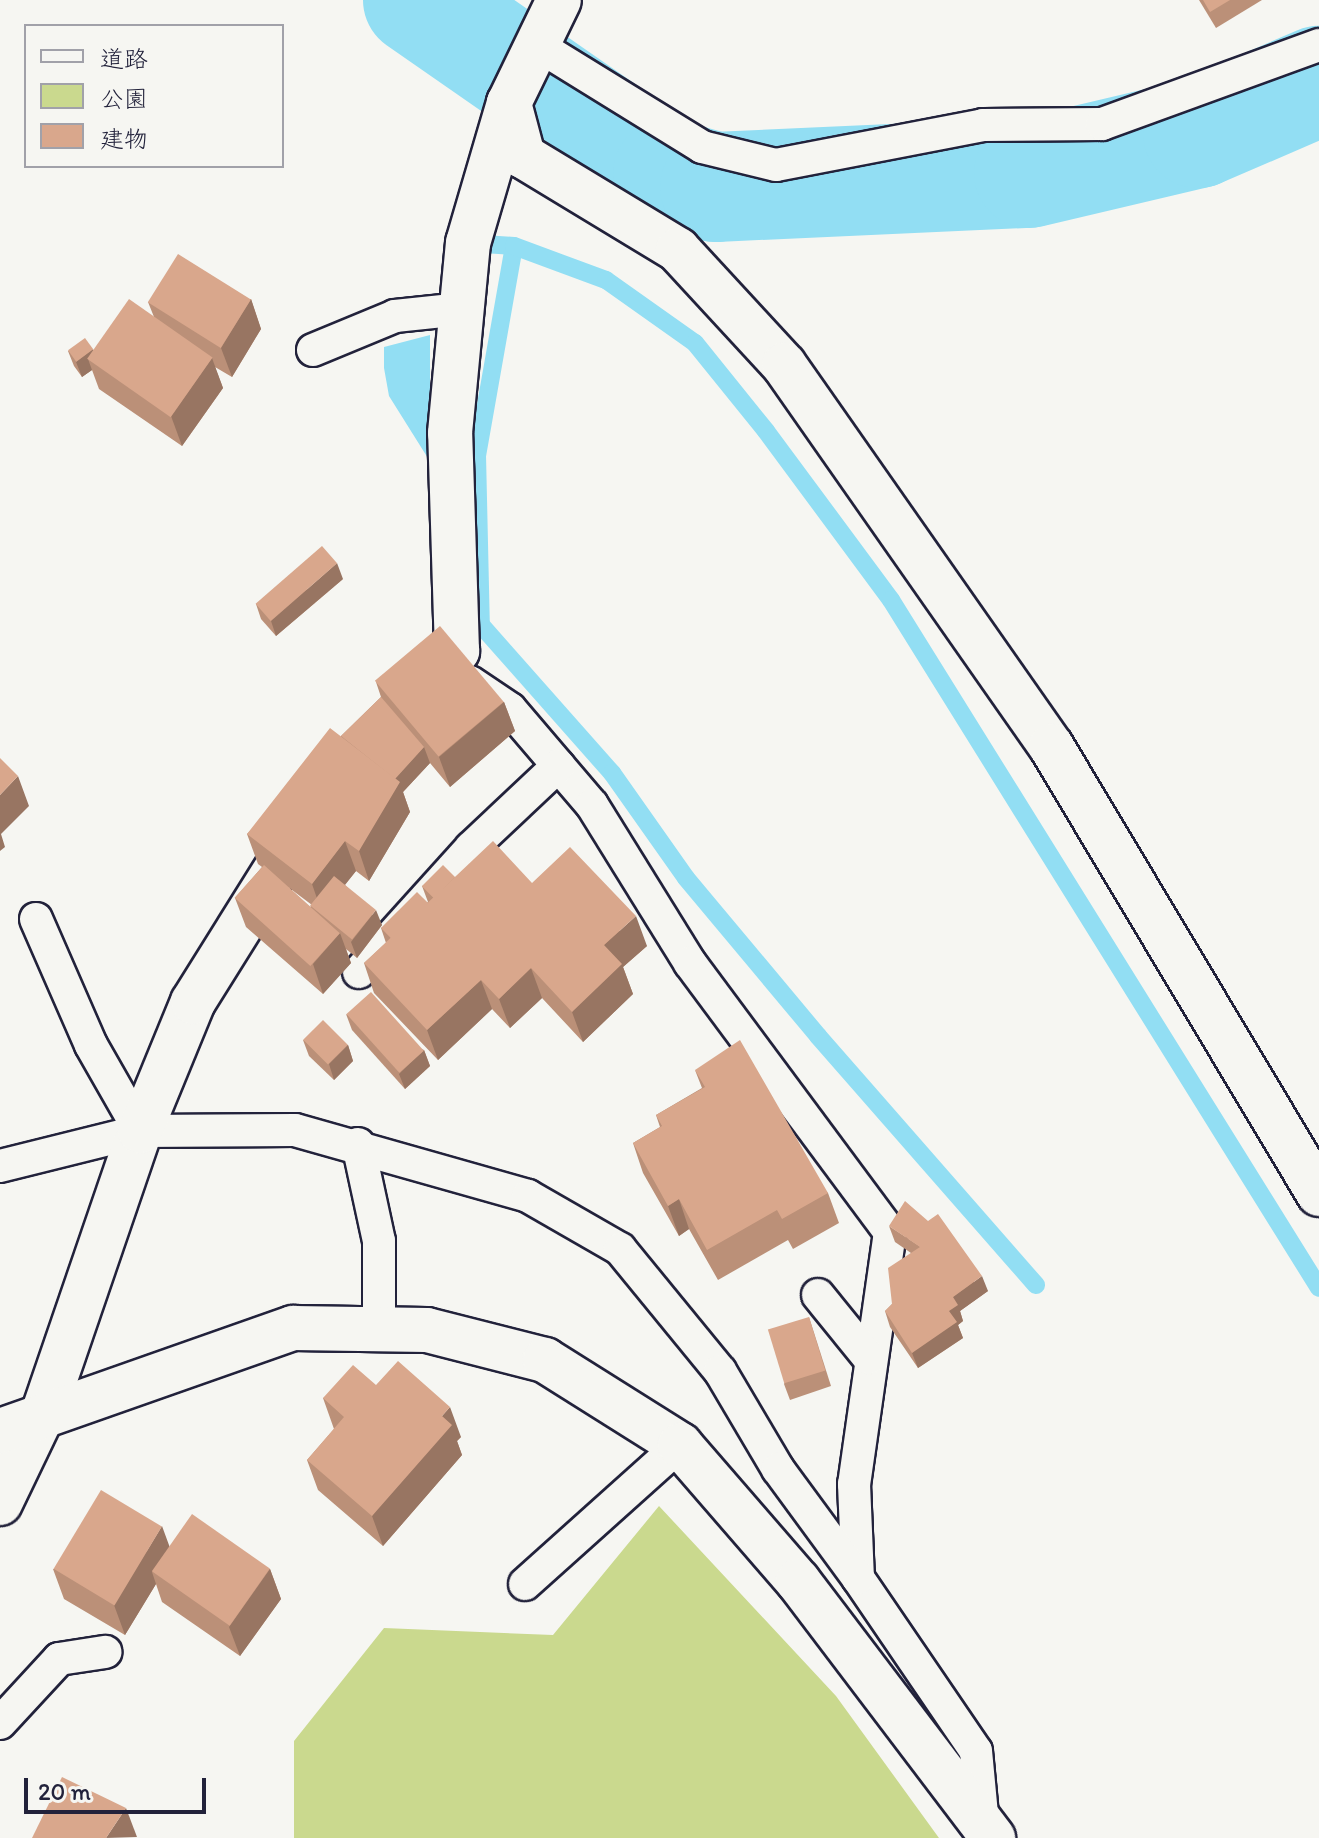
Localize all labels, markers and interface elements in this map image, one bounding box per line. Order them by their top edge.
legend [24,24,284,168]
text: 道路 [100,44,148,73]
text: 公園 [100,84,148,113]
text: 建物 [100,124,148,153]
scale bar [28,1762,210,1812]
text: 20 m [38,1777,91,1806]

